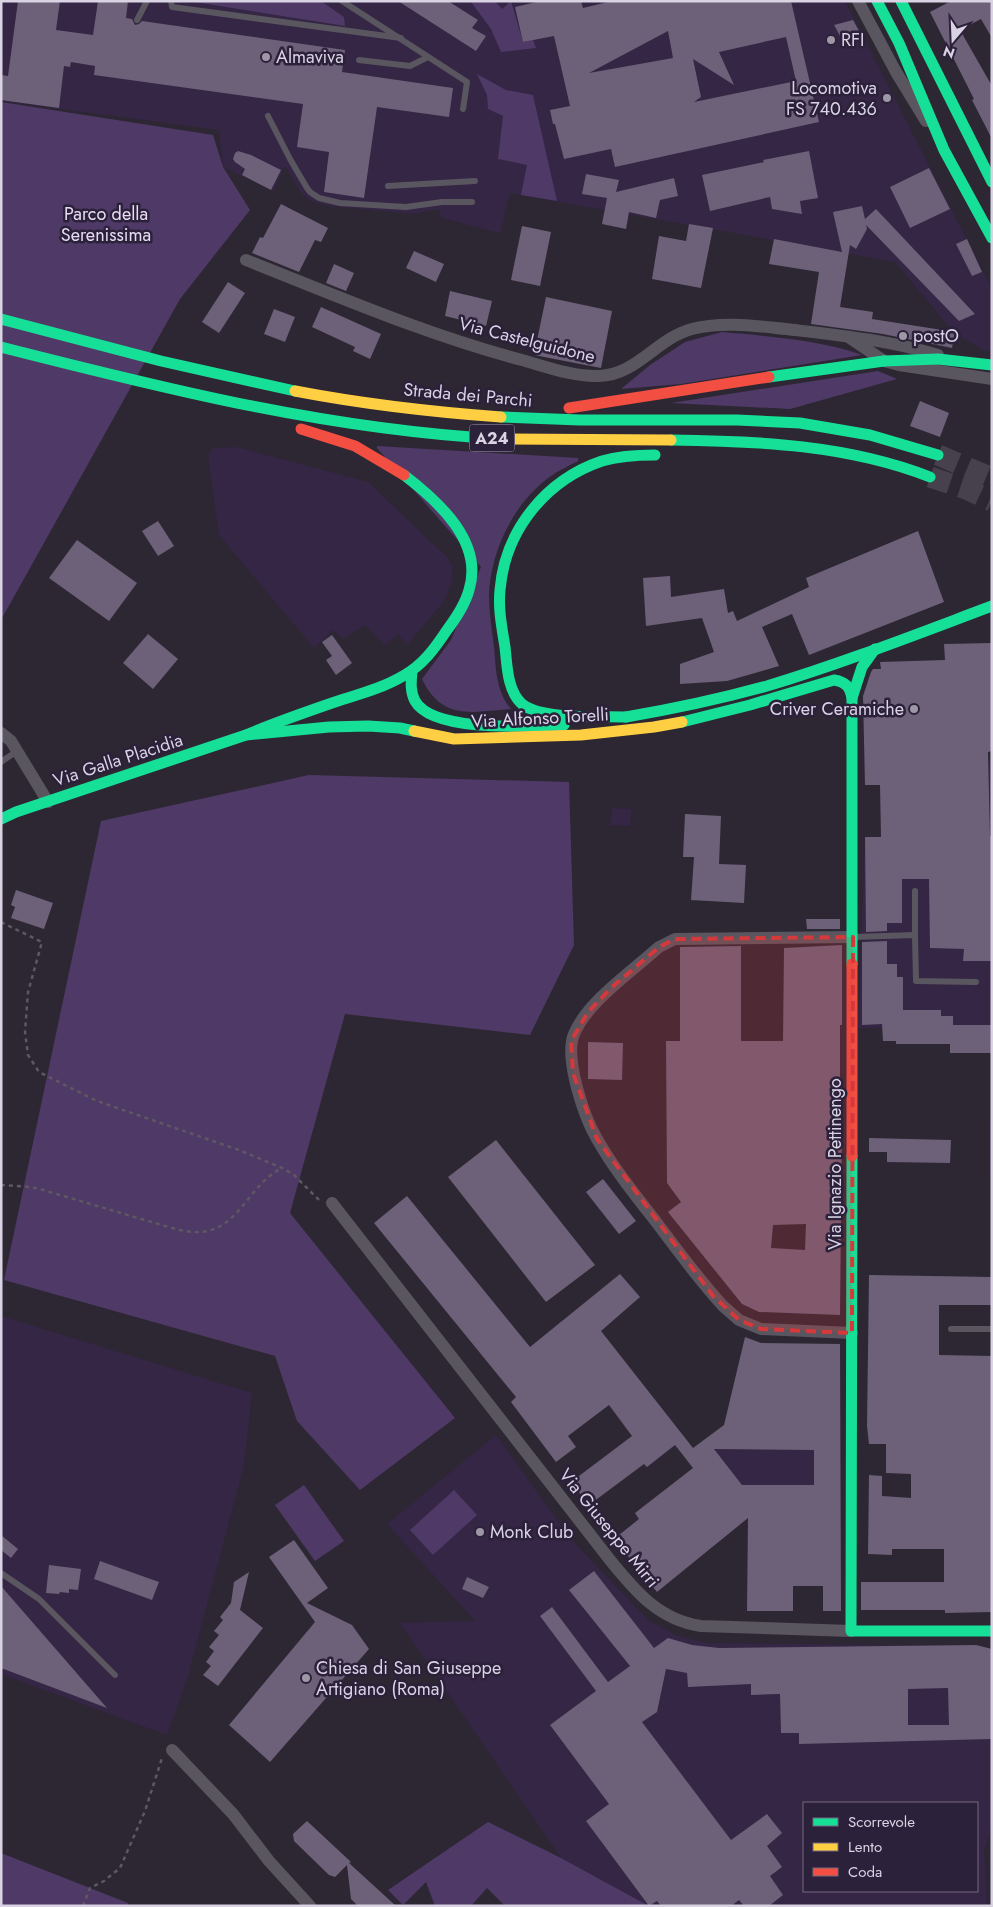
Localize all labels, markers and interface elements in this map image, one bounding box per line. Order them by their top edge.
north arrow [928,15,978,65]
place label: RFI [841,27,865,53]
marker: RFI [825,34,837,46]
text: N [940,41,957,64]
place label: Almaviva [276,44,344,70]
marker: Almaviva [260,51,272,63]
place label: Locomotiva FS 740.436 [786,75,877,122]
marker: Locomotiva FS 740.436 [881,92,893,104]
park label: Parco della Serenissima [61,201,151,248]
street label: Via Castelguidone [456,310,598,370]
place label: postO [913,323,959,349]
marker: postO [897,330,909,342]
street label: Strada dei Parchi [402,376,534,414]
road number: A24 [470,424,514,452]
place label: Criver Ceramiche [770,696,904,722]
street label: Via Alfonso Torelli [470,701,610,735]
marker: Criver Ceramiche [908,703,920,715]
street label: Via Galla Placidia [50,727,186,793]
street label: Via Ignazio Pettinengo [822,1078,848,1250]
street label: Via Giuseppe Mirri [553,1463,665,1593]
place label: Monk Club [490,1519,573,1545]
marker: Monk Club [474,1526,486,1538]
place label: Chiesa di San Giuseppe Artigiano (Roma) [316,1655,501,1702]
marker: Chiesa di San Giuseppe Artigiano (Roma) [300,1672,312,1684]
legend [803,1802,978,1892]
text: Scorrevole [848,1811,915,1833]
text: Lento [848,1836,882,1858]
text: Coda [848,1861,882,1883]

